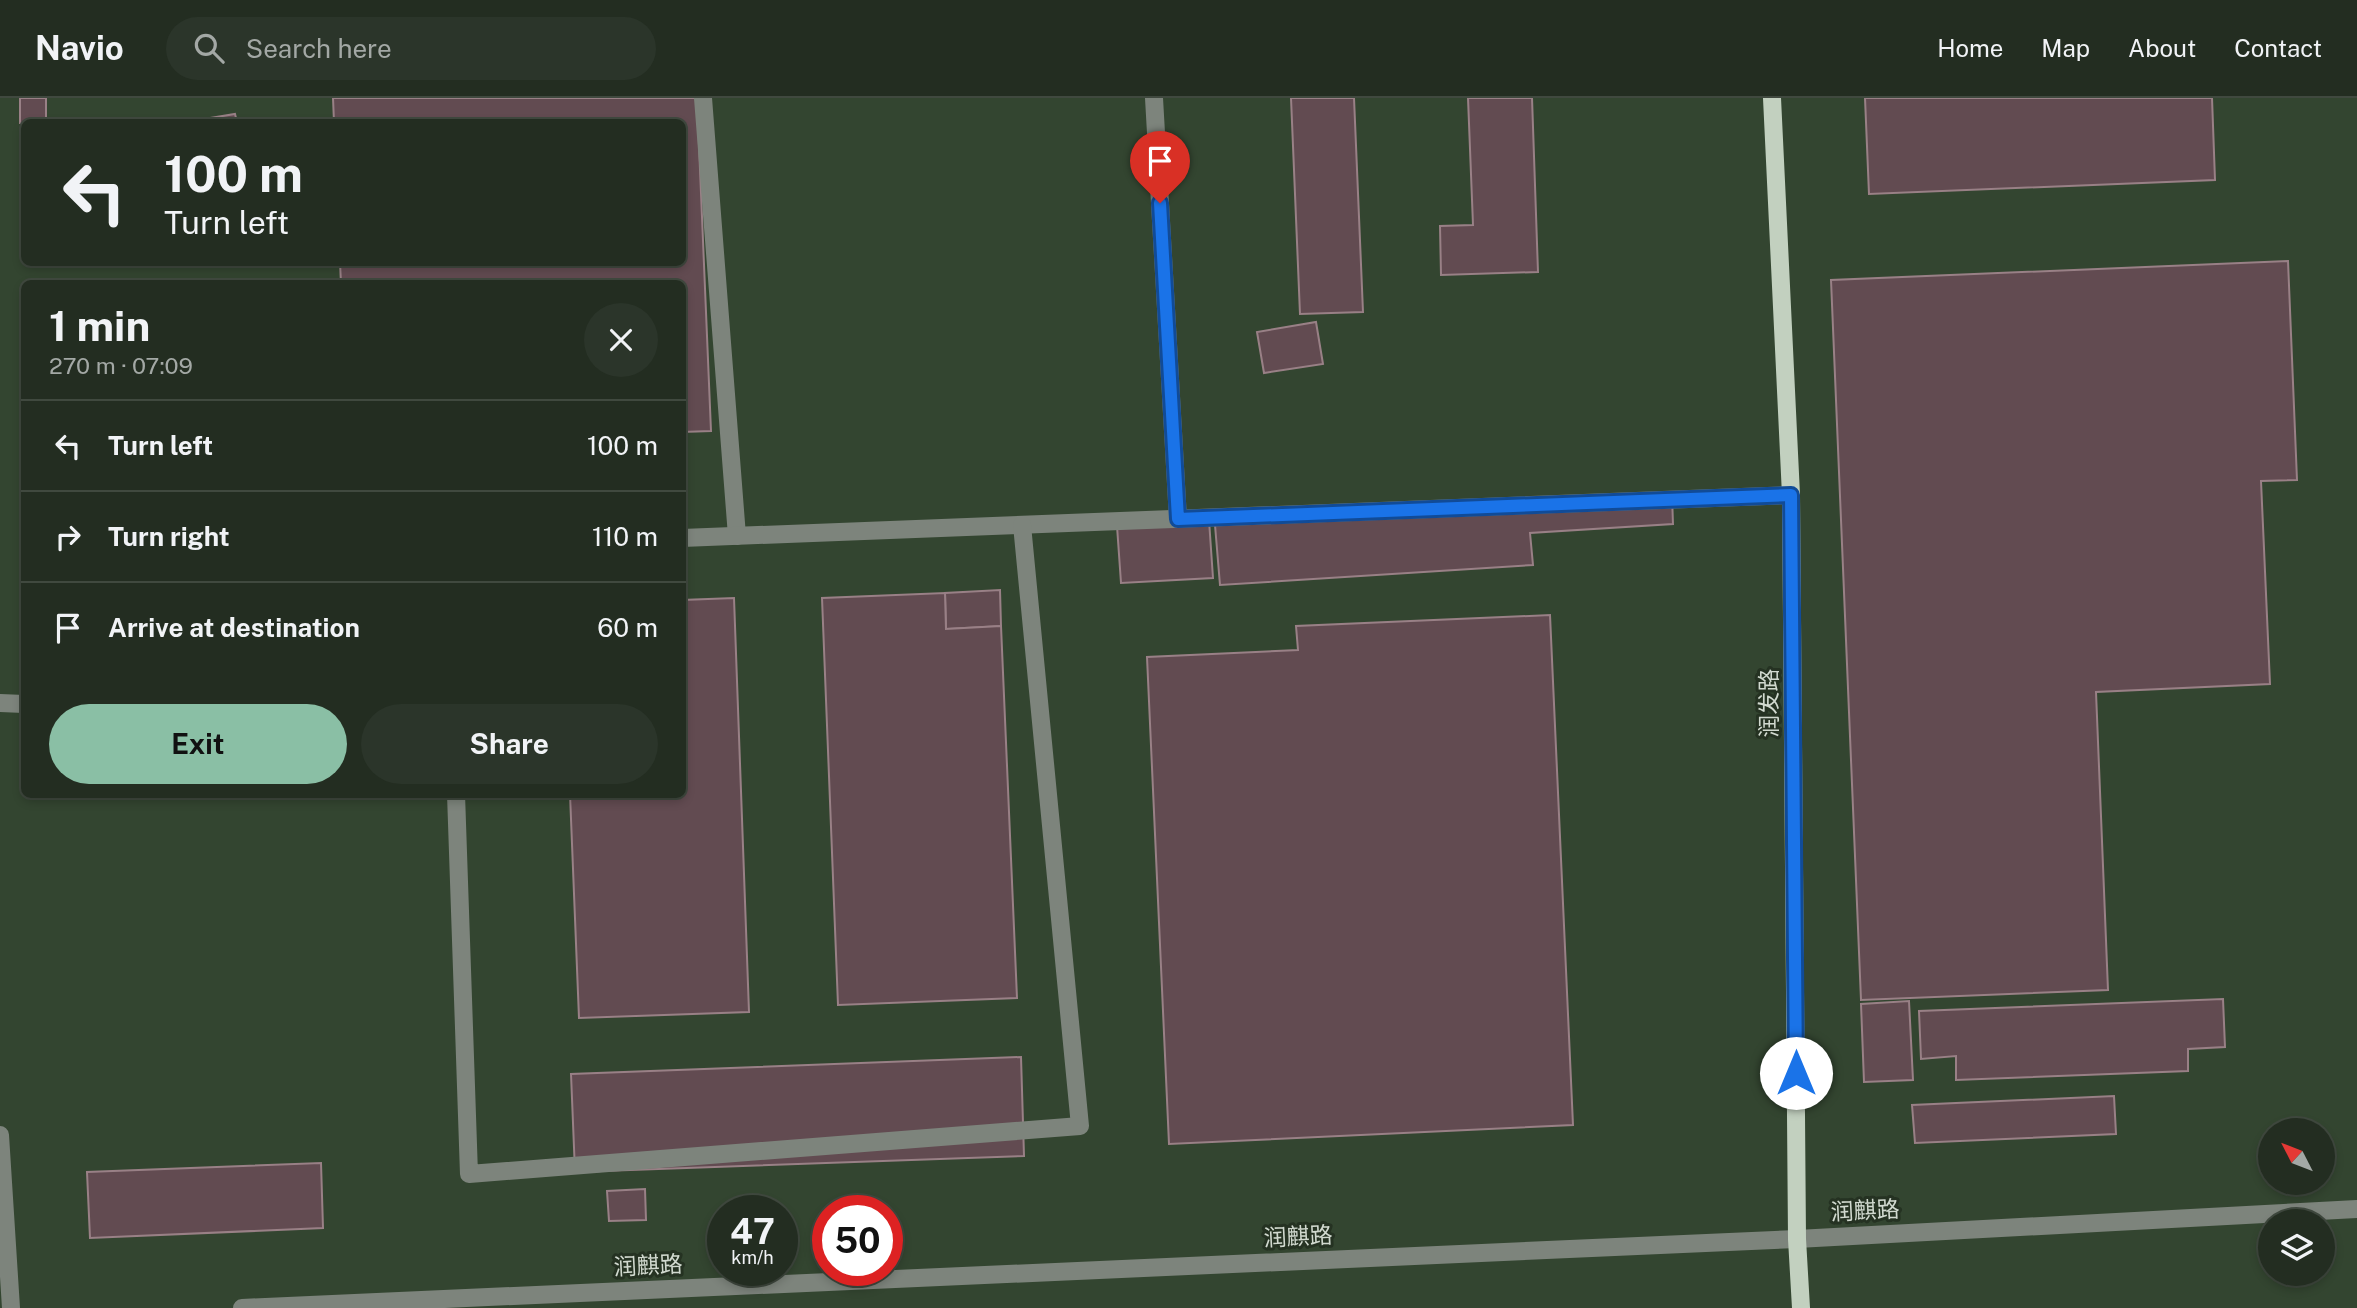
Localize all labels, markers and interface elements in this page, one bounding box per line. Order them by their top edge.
search box [166,17,656,80]
text: Navio [35,29,124,67]
icon: search [190,29,228,67]
text: Search here [246,33,392,64]
text: Home [1937,34,2003,62]
text: Map [2041,34,2090,62]
text: About [2128,34,2196,62]
text: Contact [2234,34,2322,62]
pin [1130,131,1190,203]
icon: arrive [1141,142,1179,180]
text: 100 m [164,145,303,203]
icon: left [49,147,140,238]
text: Turn left [164,204,289,241]
text: 1 min [49,301,150,350]
button: close [584,303,658,377]
text: 270 m · 07:09 [49,352,193,379]
icon: left [49,427,87,465]
text: Turn left [108,430,213,461]
text: 100 m [587,430,658,461]
icon: right [49,518,87,556]
text: Turn right [108,521,230,552]
text: 110 m [592,521,658,552]
icon: arrive [49,609,87,647]
text: Arrive at destination [108,612,360,643]
text: 60 m [597,612,658,643]
street label: 润发路 [1755,669,1782,738]
button: Exit [49,704,347,784]
button: Share [361,704,658,784]
position arrow [1759,1036,1833,1110]
north arrow [2258,1118,2334,1195]
map controls [2258,1118,2335,1286]
speed limit sign: 50 [812,1195,903,1286]
street label: 润麒路 [1830,1195,1900,1225]
button: layers [2258,1209,2335,1286]
text: 47 [730,1211,775,1252]
street label: 润麒路 [1263,1221,1333,1251]
text: km/h [731,1247,774,1268]
street label: 润麒路 [613,1250,683,1280]

